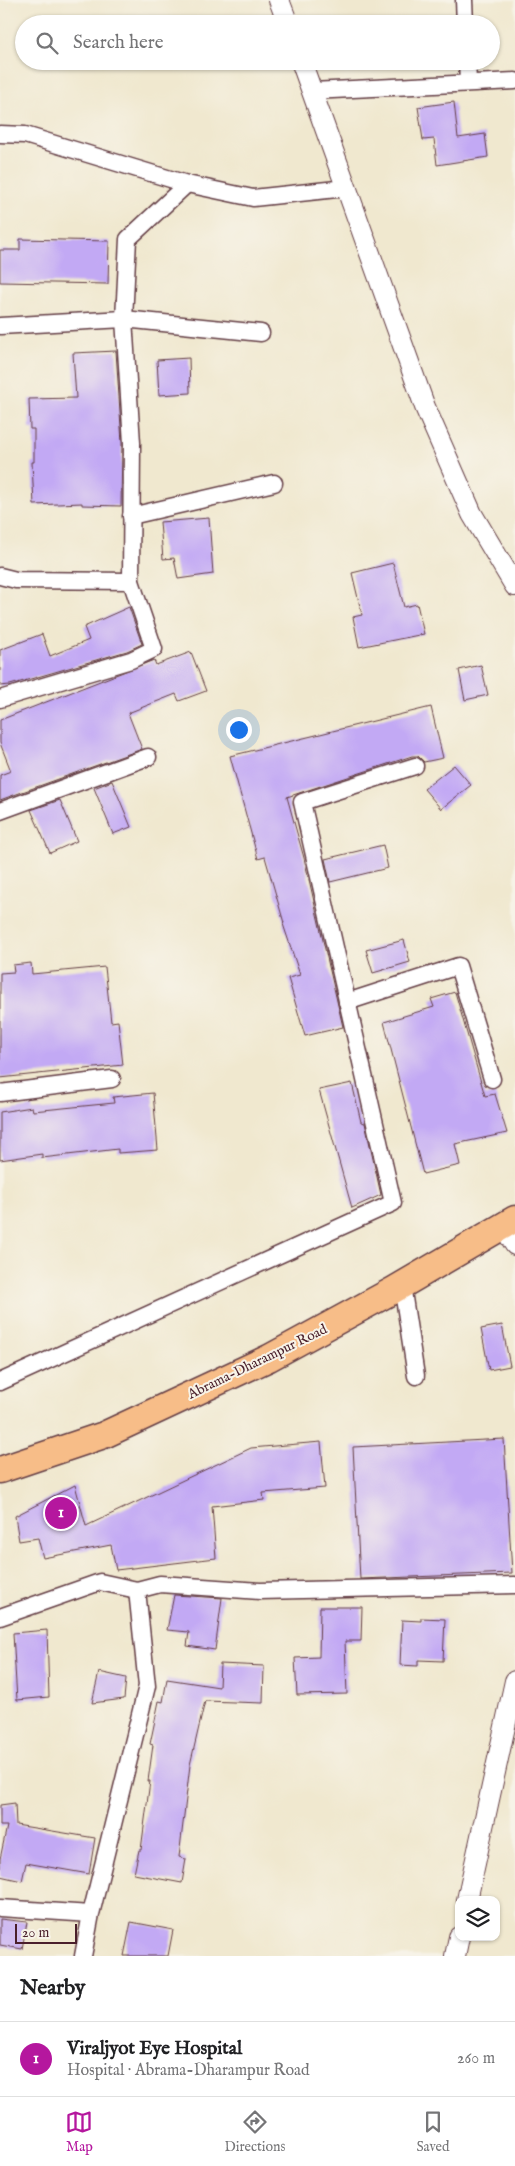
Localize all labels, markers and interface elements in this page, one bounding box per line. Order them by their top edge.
search box [15,15,500,70]
icon: search [33,29,61,57]
text: Search here [73,31,164,55]
your location [226,717,252,743]
street label: Abrama-Dharampur Road [184,1320,331,1404]
pin: 1 [45,1494,77,1532]
map controls [455,1896,500,1941]
button: layers [455,1896,500,1941]
scale bar [15,1921,78,1944]
text: 20 m [22,1924,49,1942]
text: Nearby [20,1975,85,2002]
text: Viraljyot Eye Hospital [67,2037,242,2061]
text: 1 [33,2049,39,2069]
text: 260 m [457,2049,495,2069]
text: Hospital · Abrama-Dharampur Road [67,2061,310,2081]
tab: Map [65,2108,93,2156]
tab: Directions [224,2108,285,2156]
tab: Saved [416,2108,449,2156]

